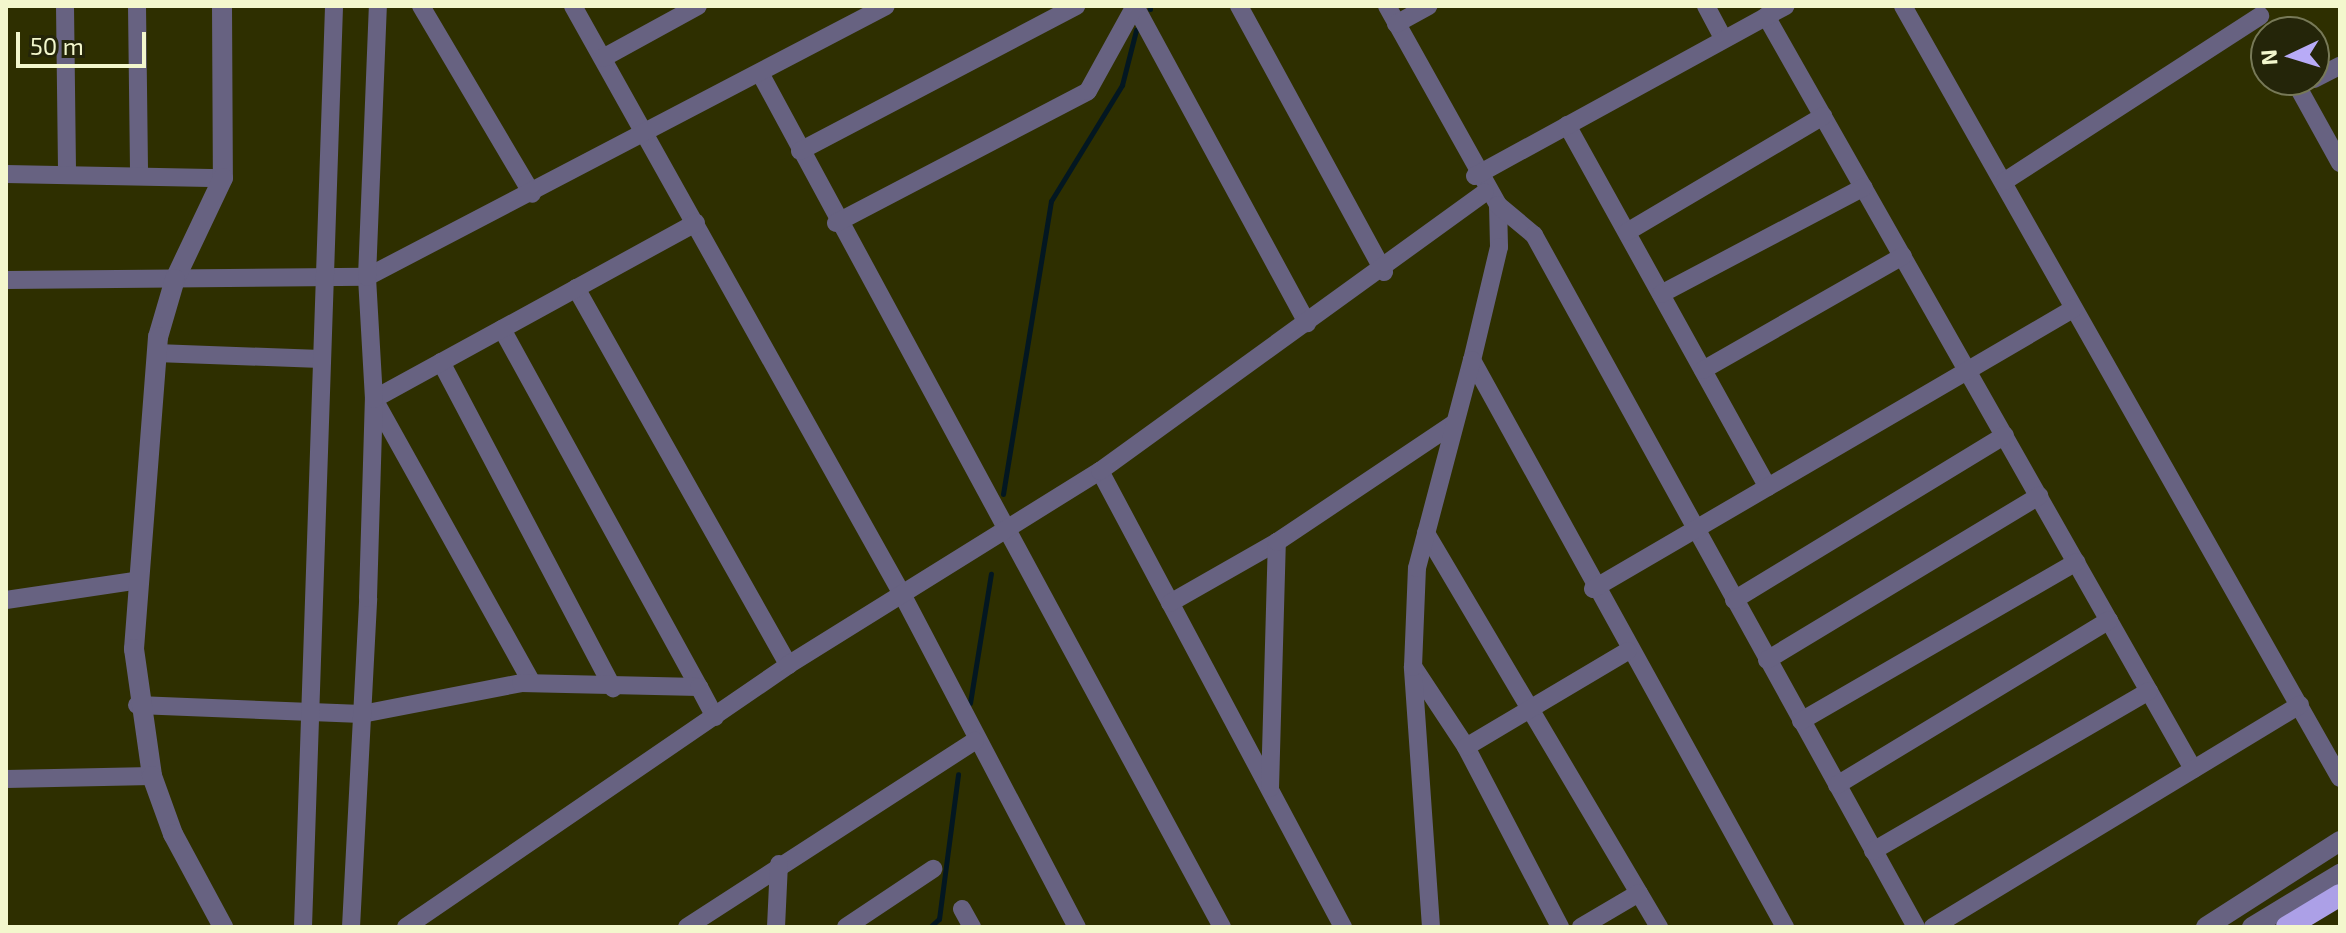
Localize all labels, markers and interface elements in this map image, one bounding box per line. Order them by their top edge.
scale bar [20,16,150,66]
north arrow [2250,16,2330,96]
text: 50 m [30,31,84,60]
text: N [2255,49,2282,66]

